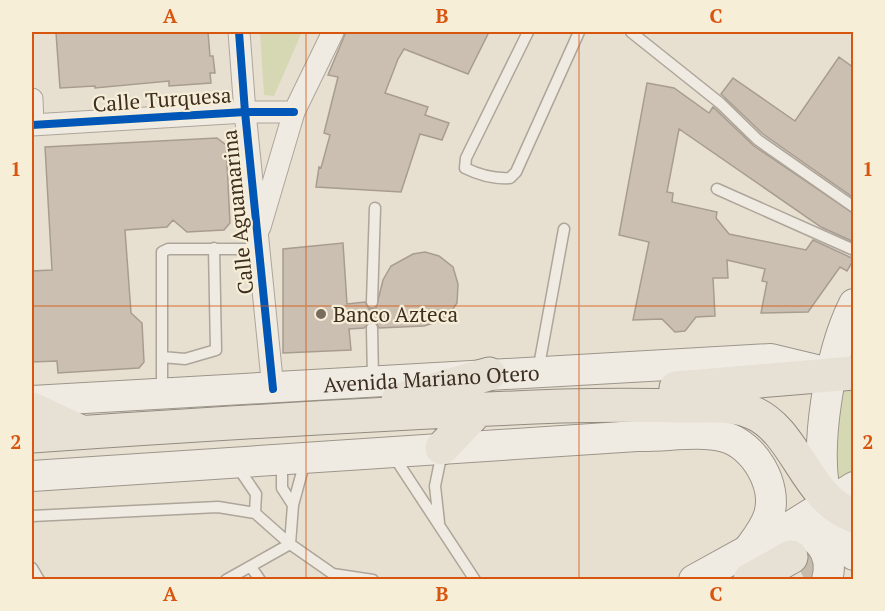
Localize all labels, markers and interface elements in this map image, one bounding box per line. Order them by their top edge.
text: A [163,2,178,29]
text: B [436,2,449,29]
text: C [709,2,723,29]
street label: Calle Turquesa [92,80,233,118]
street label: Calle Aguamarina [214,128,260,296]
text: 1 [10,155,22,182]
text: 1 [862,155,874,182]
place label: Banco Azteca [333,300,458,328]
marker: Banco Azteca [314,307,328,321]
street label: Avenida Mariano Otero [322,358,540,398]
text: 2 [10,428,22,455]
text: 2 [862,428,874,455]
text: A [163,580,178,607]
text: B [436,580,449,607]
text: C [709,580,723,607]

